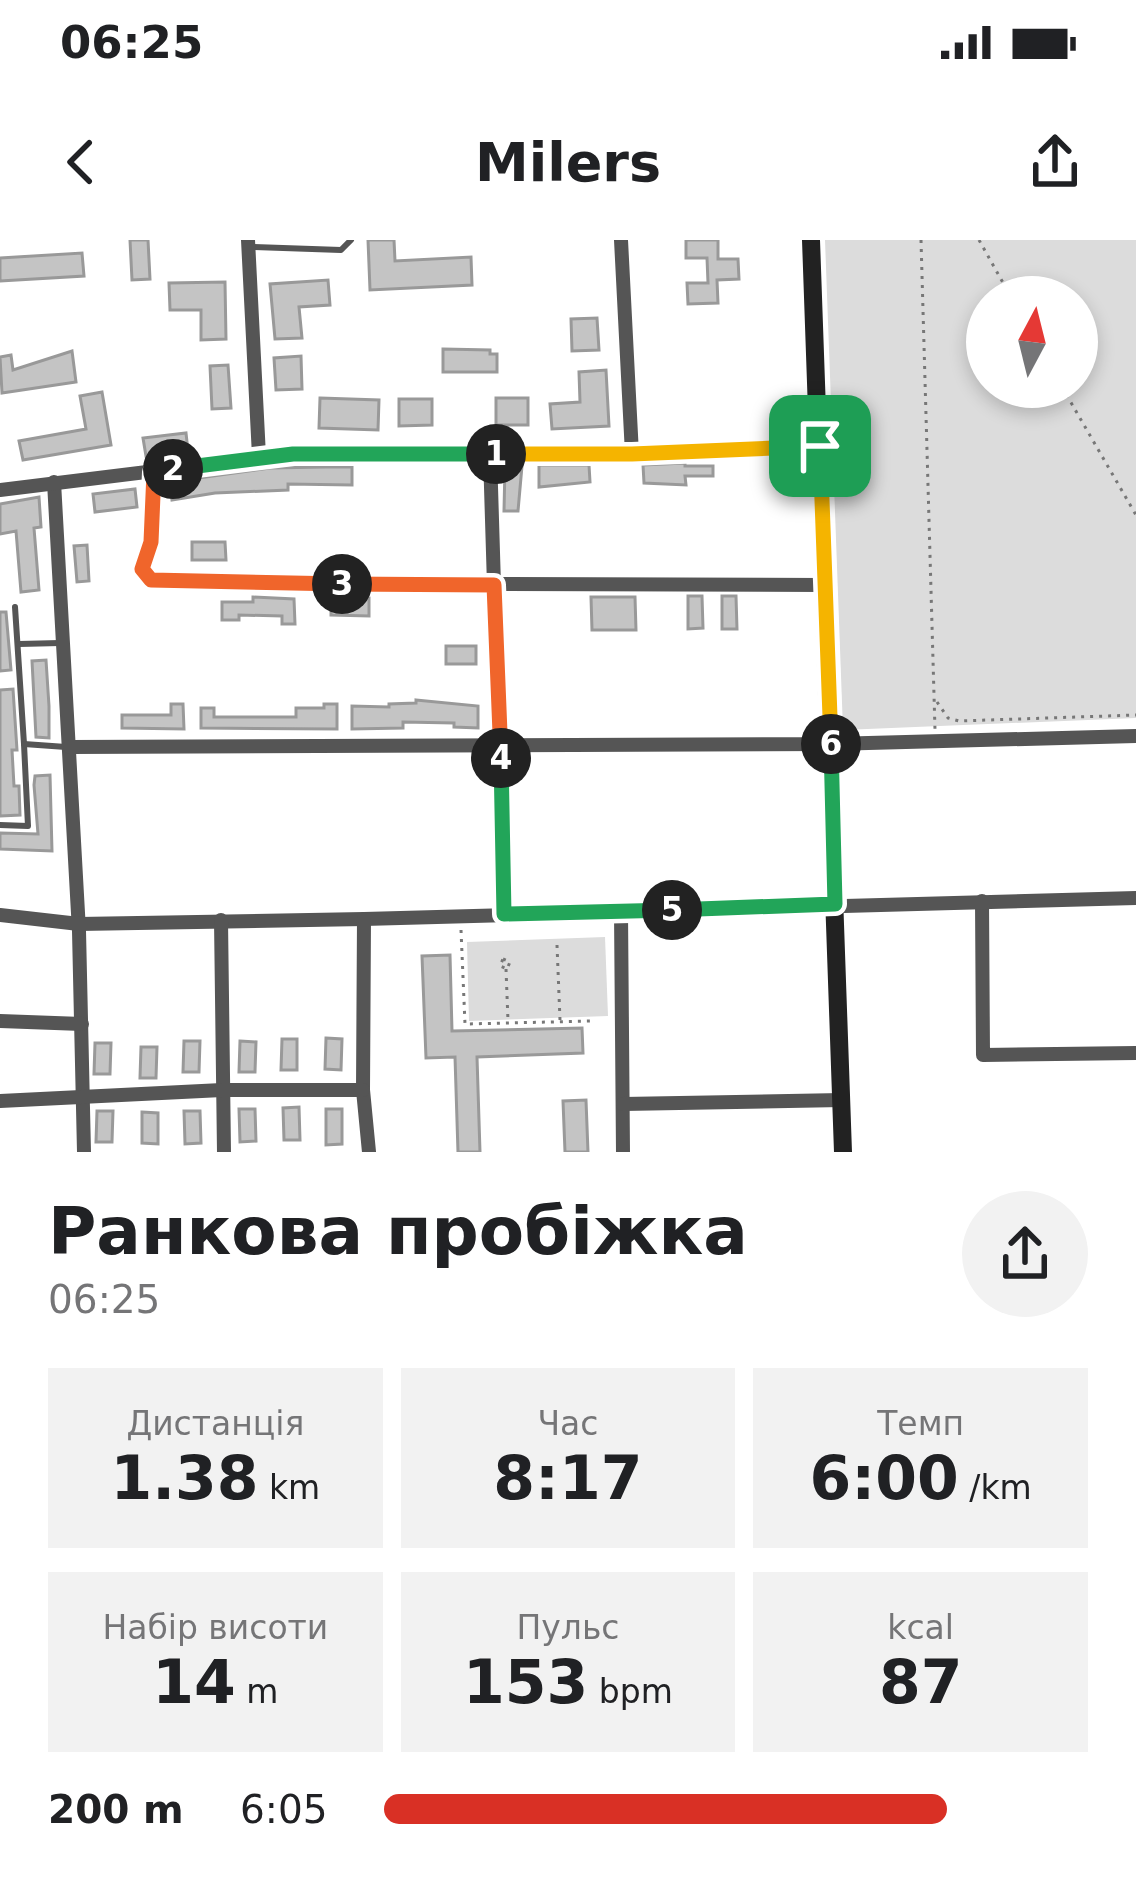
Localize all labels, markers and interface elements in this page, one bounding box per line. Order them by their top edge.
text: 06:25 [60,16,203,69]
icon: back [48,129,114,195]
icon: share [1022,129,1088,195]
text: Milers [475,131,661,194]
north arrow [966,276,1098,408]
map controls [966,276,1098,408]
pin [769,395,871,497]
icon: arrive [787,413,853,479]
pin: 1 [466,424,526,484]
text: 1 [485,434,507,473]
pin: 2 [143,439,203,499]
text: 2 [162,449,184,488]
pin: 3 [312,554,372,614]
text: 3 [331,564,353,603]
pin: 6 [801,714,861,774]
text: 6 [820,724,842,763]
pin: 4 [471,728,531,788]
text: 4 [490,738,512,777]
pin: 5 [642,880,702,940]
text: 5 [661,890,683,929]
button: share [962,1191,1088,1317]
text: Ранкова пробіжка [48,1193,748,1270]
text: 06:25 [48,1277,160,1322]
text: Дистанція [126,1404,304,1443]
text: Час [537,1404,598,1443]
text: Темп [877,1404,964,1443]
text: 1.38 [110,1443,258,1513]
text: 8:17 [493,1443,643,1513]
text: 6:00 [810,1443,959,1513]
text: km [258,1468,320,1507]
text: /km [959,1468,1032,1507]
text: Набір висоти [102,1608,328,1647]
text: Пульс [516,1608,620,1647]
text: kcal [887,1608,954,1647]
text: 14 [152,1647,236,1717]
text: 153 [463,1647,588,1717]
text: 87 [879,1647,962,1717]
text: m [236,1672,278,1711]
text: bpm [588,1672,673,1711]
text: 200 m [48,1787,184,1832]
text: 6:05 [240,1787,328,1832]

